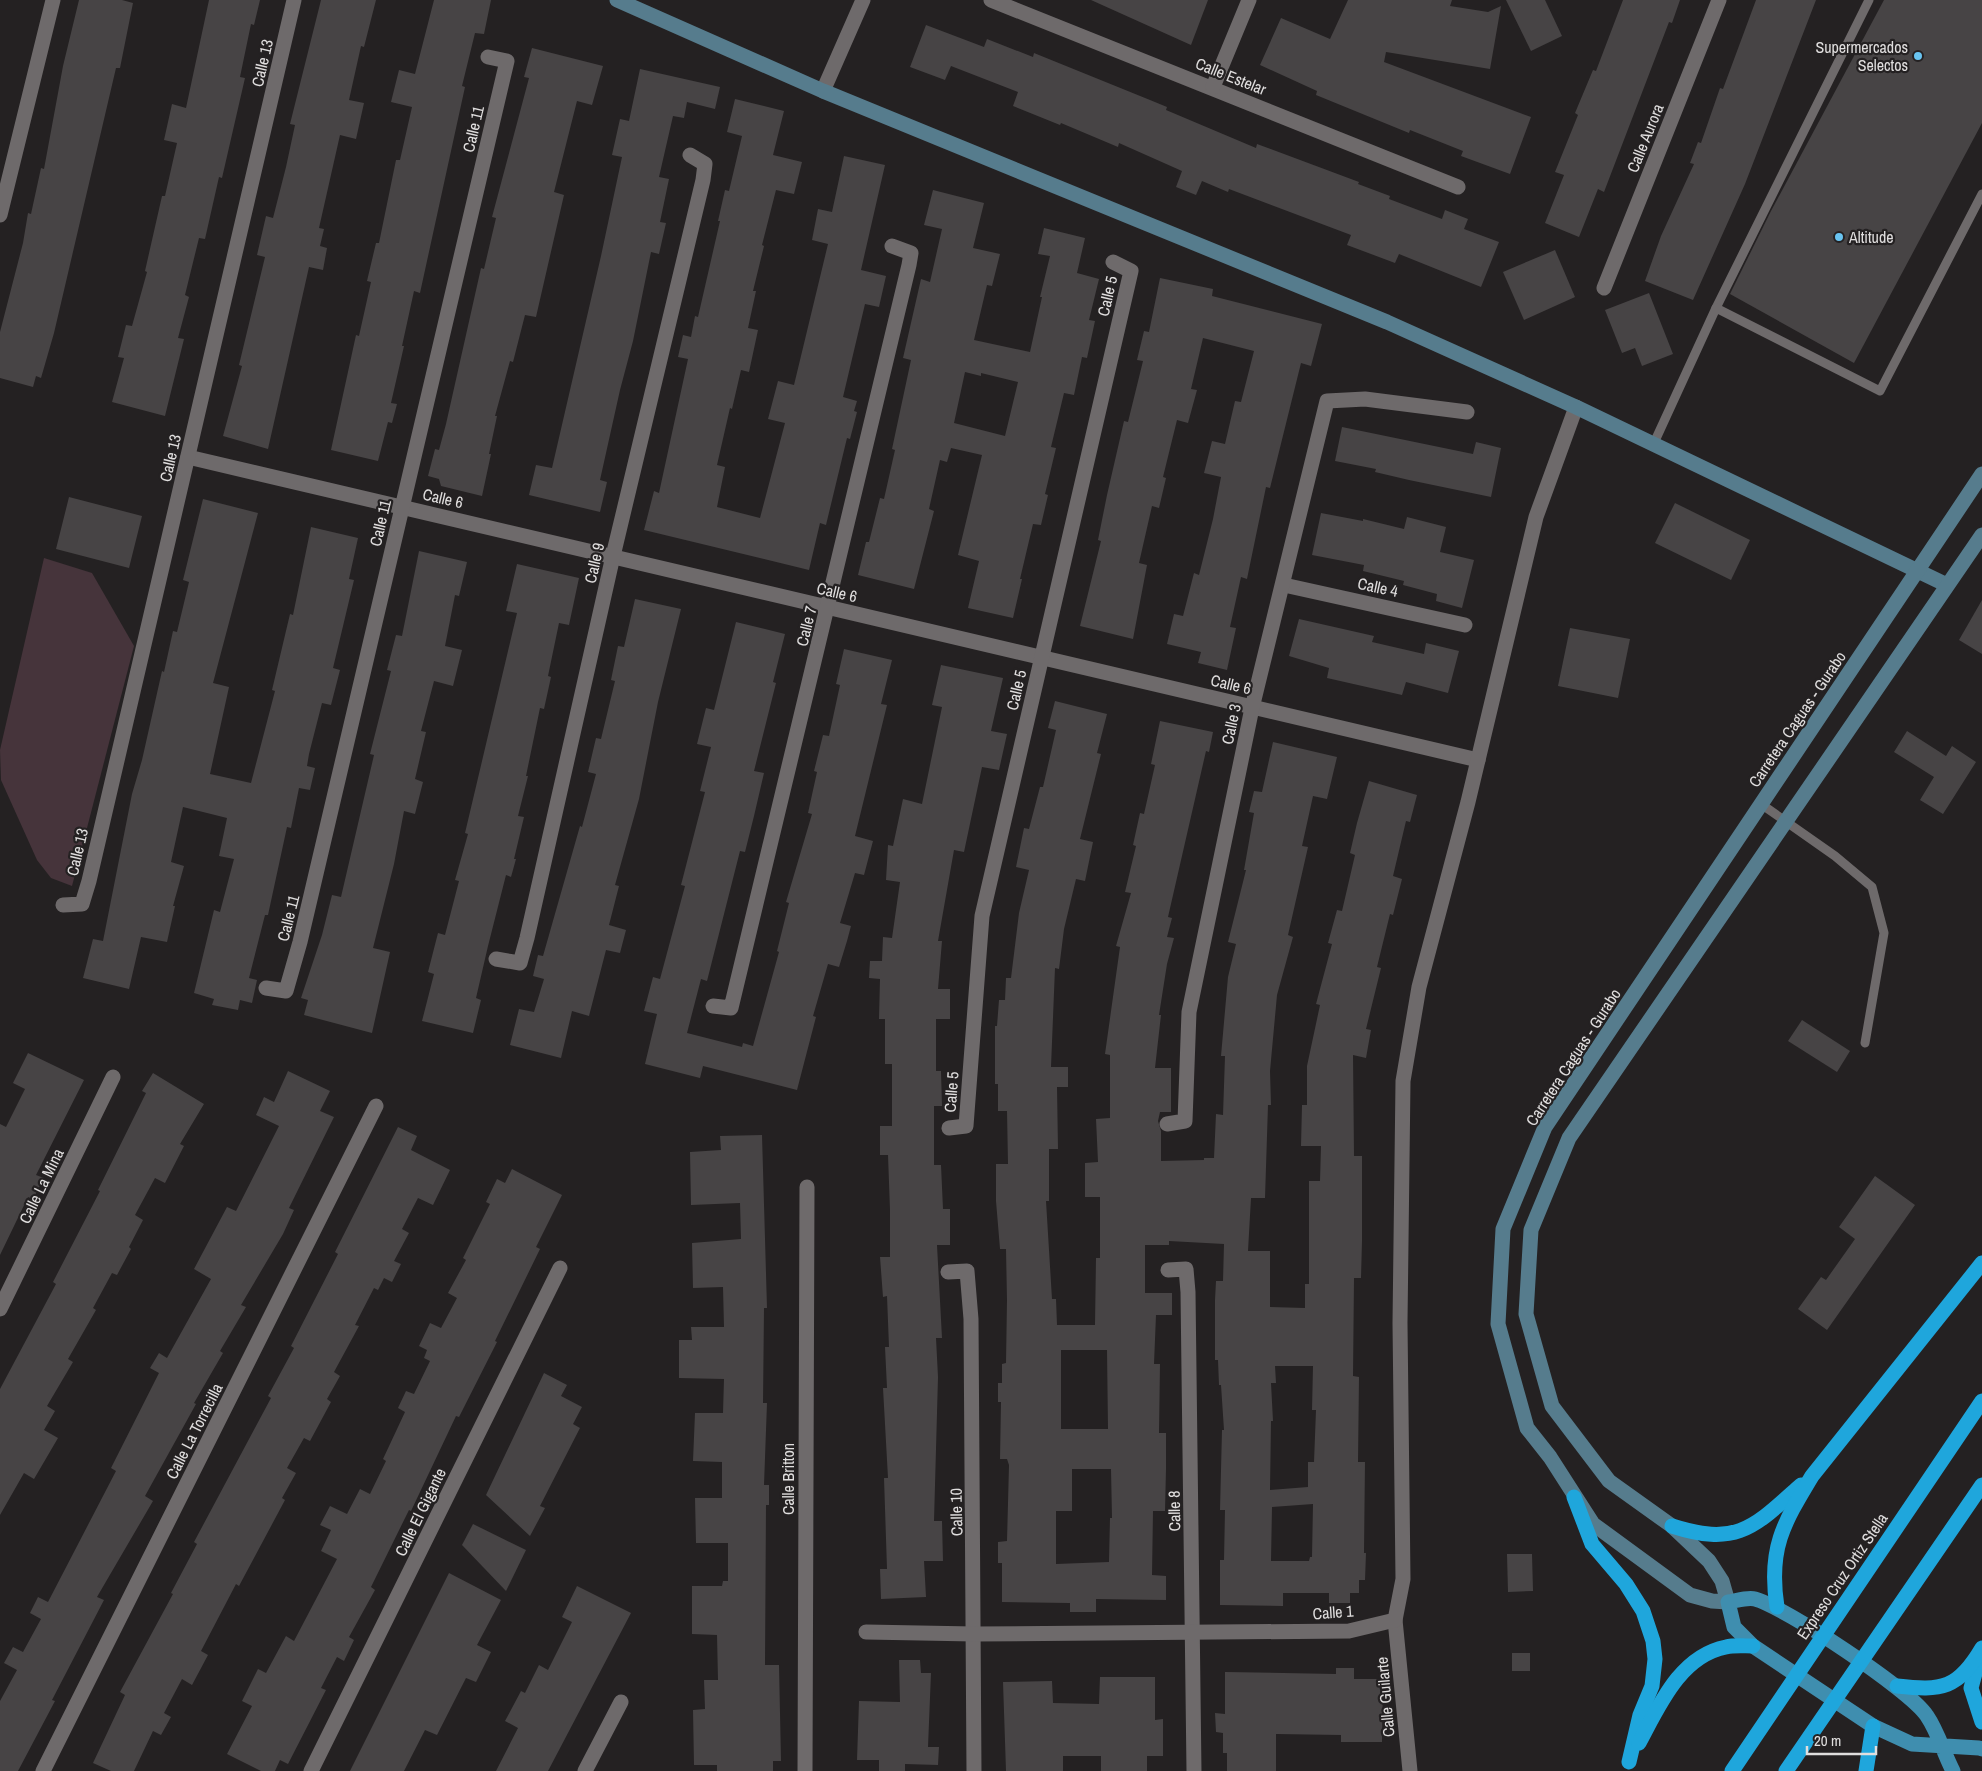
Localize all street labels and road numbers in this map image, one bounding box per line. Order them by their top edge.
street label: Calle 13 [246,37,278,89]
street label: Calle Estelar [1192,52,1270,100]
street label: Calle Aurora [1621,100,1669,176]
street label: Calle 11 [457,103,489,154]
street label: Calle 5 [1092,274,1122,318]
street label: Calle 13 [154,432,186,484]
street label: Calle 6 [421,483,465,513]
street label: Calle 11 [364,497,396,548]
street label: Calle 9 [579,541,609,585]
street label: Calle 4 [1356,572,1400,602]
street label: Calle 6 [815,577,859,607]
street label: Calle 7 [790,604,822,648]
street label: Carretera Caguas - Gurabo [1743,647,1851,791]
street label: Calle 5 [1001,668,1031,712]
street label: Calle 6 [1209,669,1253,699]
street label: Calle 3 [1216,702,1246,746]
street label: Calle 13 [61,826,93,878]
street label: Calle 11 [272,892,305,944]
street label: Carretera Caguas - Gurabo [1520,984,1626,1130]
street label: Calle 5 [939,1071,963,1113]
street label: Calle La Mina [13,1144,69,1227]
street label: Calle La Torrecilla [160,1379,228,1483]
street label: Calle Britton [777,1443,799,1515]
street label: Calle El Gigante [389,1464,451,1560]
street label: Calle 10 [945,1488,967,1536]
street label: Calle 8 [1163,1490,1185,1532]
street label: Expreso Cruz Ortiz Stella [1791,1508,1893,1644]
street label: Calle 1 [1312,1600,1355,1624]
street label: Calle Guilarte [1371,1656,1399,1738]

